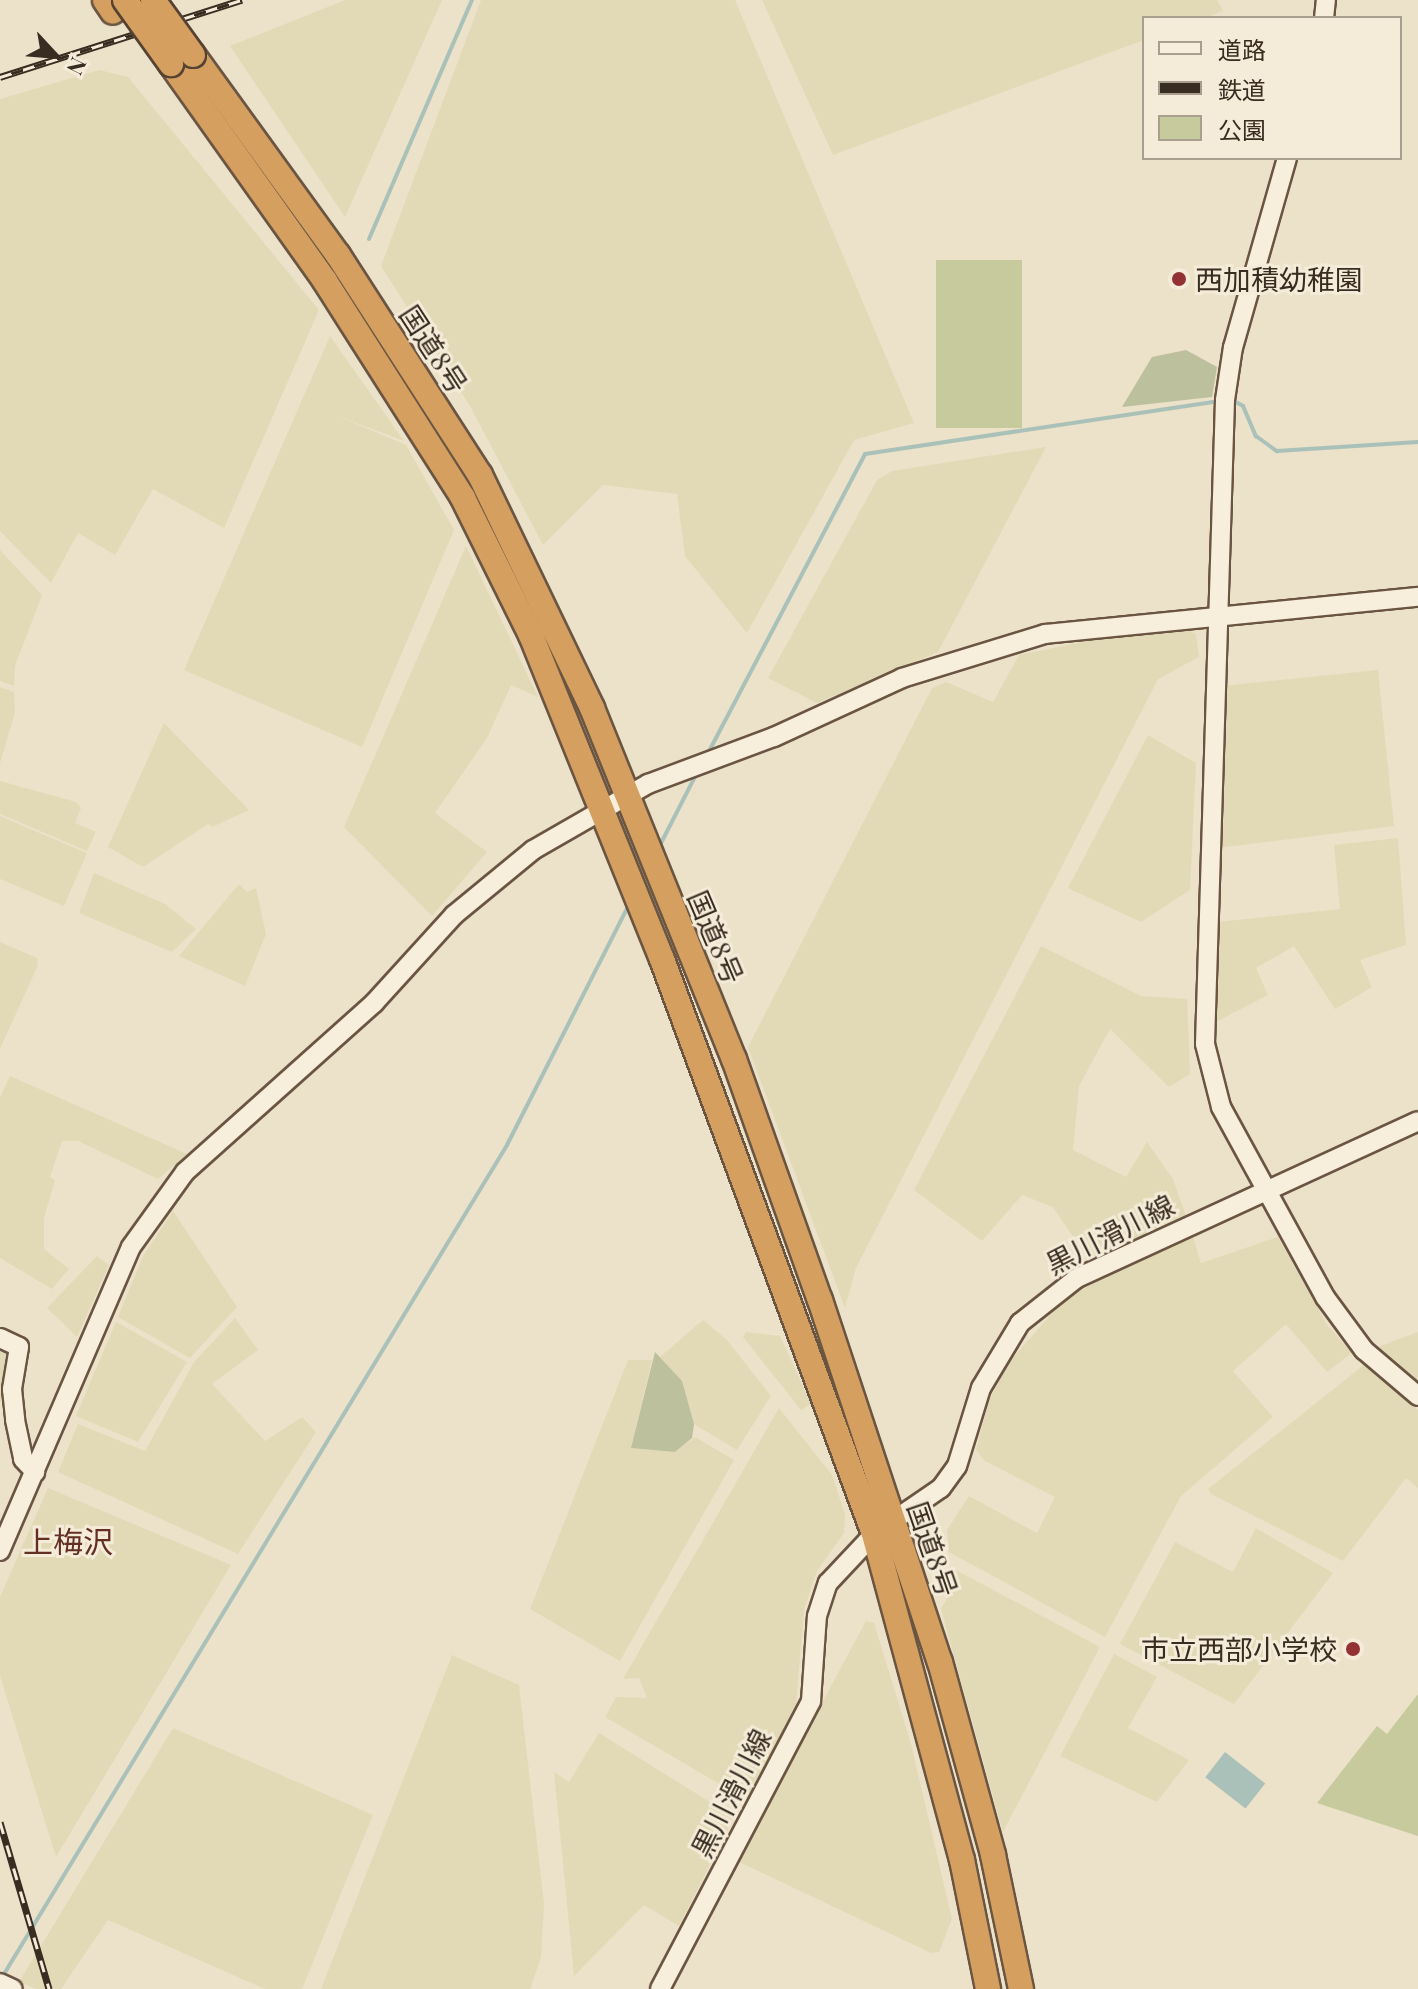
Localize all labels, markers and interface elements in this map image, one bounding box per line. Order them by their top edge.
north arrow [16,16,96,96]
legend [1142,16,1402,160]
text: 道路 [1218,33,1266,65]
text: N [61,53,95,80]
text: 鉄道 [1218,73,1266,105]
text: 公園 [1218,113,1266,145]
place label: 西加積幼稚園 [1195,262,1363,296]
marker: 西加積幼稚園 [1170,270,1188,288]
street label: 国道8号 [393,299,475,399]
street label: 国道8号 [681,885,751,989]
street label: 黒川滑川線 [1040,1187,1180,1281]
street label: 国道8号 [901,1497,965,1601]
district label: 上梅沢 [23,1523,113,1559]
place label: 市立西部小学校 [1141,1632,1337,1666]
marker: 市立西部小学校 [1344,1640,1362,1658]
street label: 黒川滑川線 [684,1723,778,1863]

